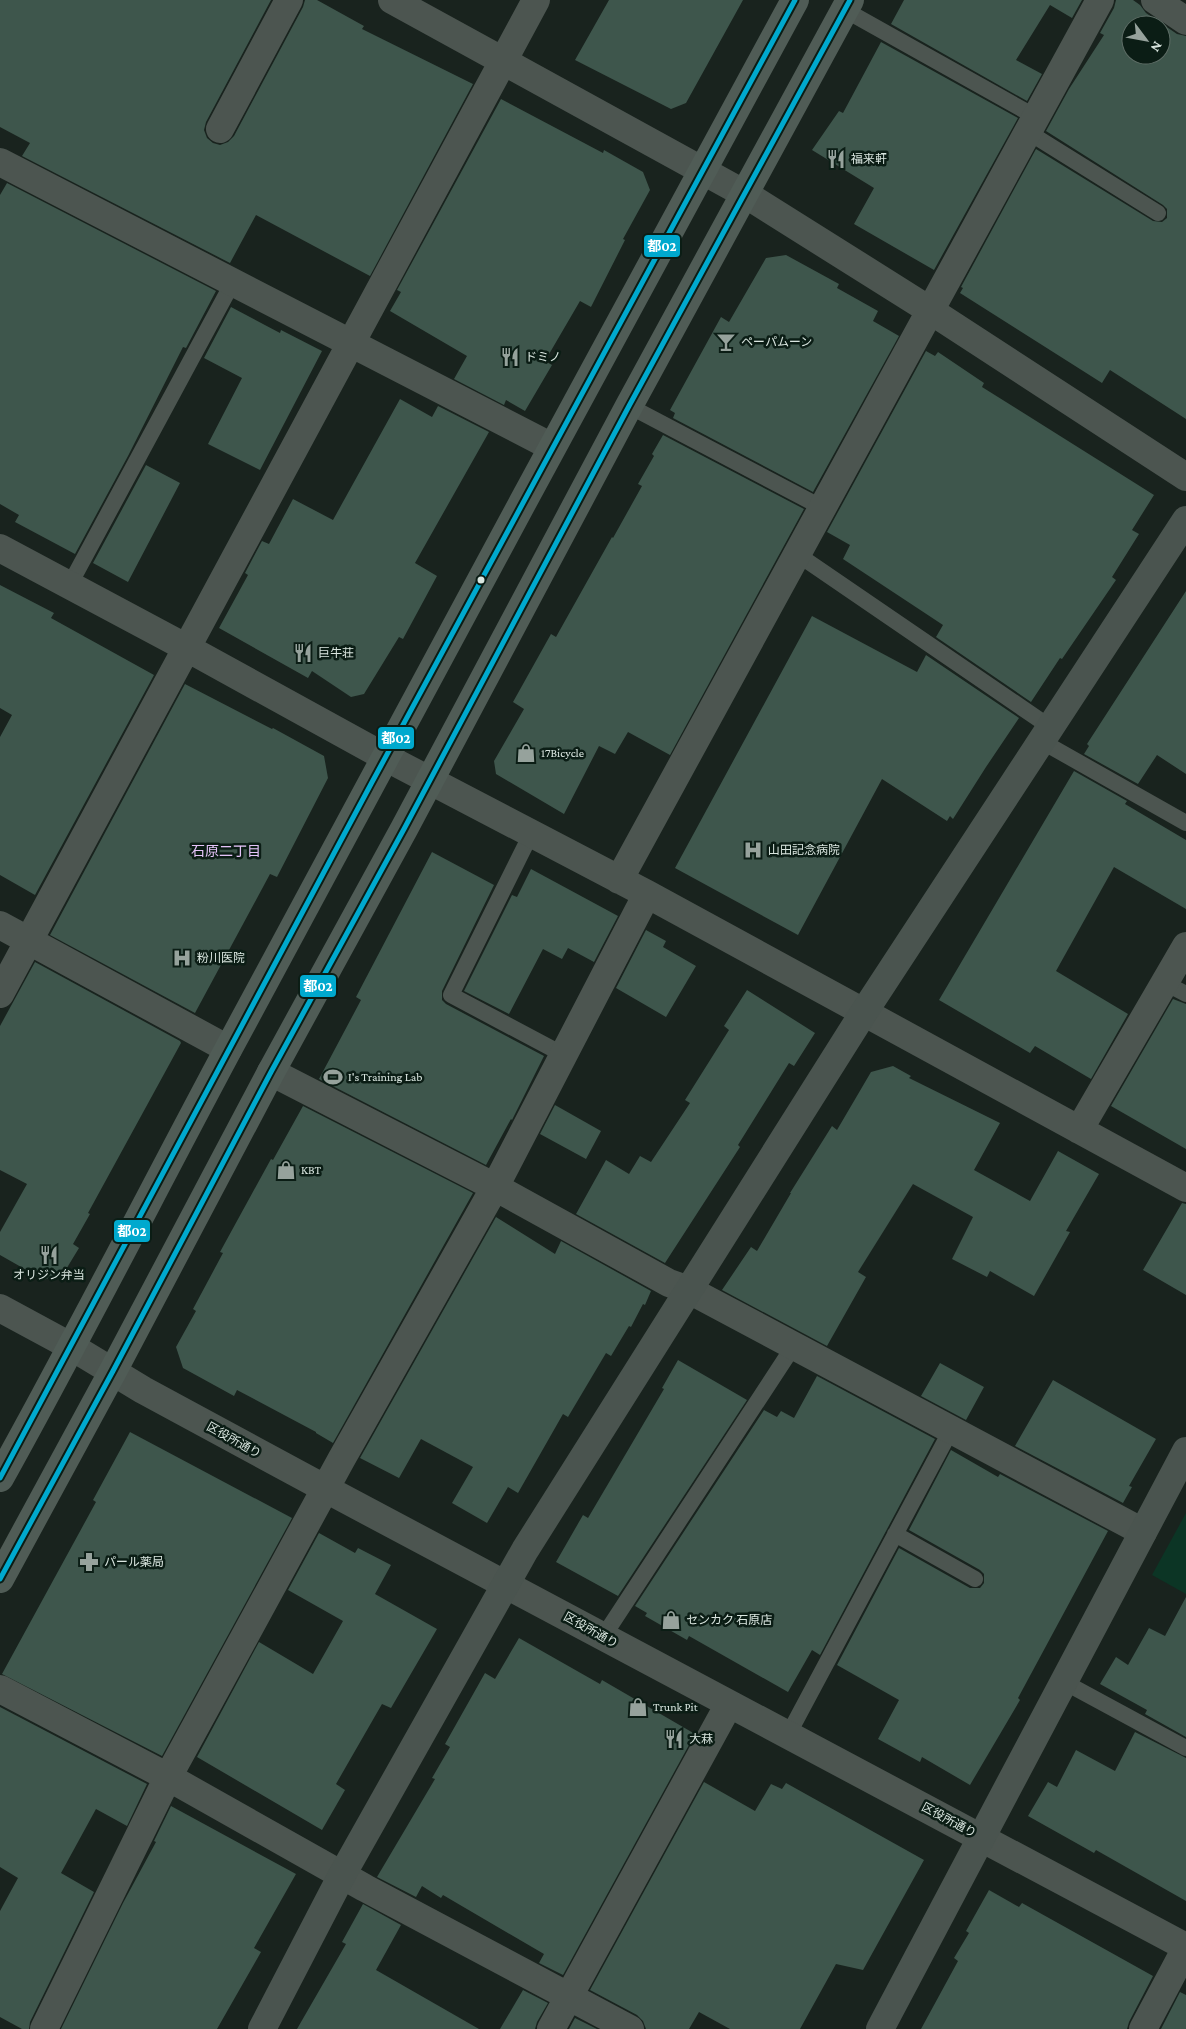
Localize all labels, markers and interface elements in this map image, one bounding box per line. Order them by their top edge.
north arrow [1121,15,1171,65]
text: N [1147,39,1166,56]
restaurant icon: 福来軒 [825,148,847,170]
place label: 福来軒 [851,152,887,166]
line badge: 都02 [643,234,681,258]
text: 都02 [647,238,677,254]
bar icon: ペーパムーン [715,331,737,353]
place label: ペーパムーン [741,335,812,349]
restaurant icon: ドミノ [499,346,521,368]
place label: ドミノ [525,350,561,364]
unlabelled marker [476,575,486,585]
restaurant icon: 巨牛荘 [292,642,314,664]
place label: 巨牛荘 [318,646,354,660]
line badge: 都02 [377,726,415,750]
text: 都02 [381,730,411,746]
shop icon: 17Bicycle [515,742,537,764]
place label: 17Bicycle [541,746,584,760]
hospital icon: 山田記念病院 [742,839,764,861]
district label: 石原二丁目 [191,843,261,859]
place label: 山田記念病院 [768,843,840,857]
hospital icon: 粉川医院 [171,947,193,969]
place label: 粉川医院 [197,951,245,965]
line badge: 都02 [299,974,337,998]
text: 都02 [303,978,333,994]
sports icon: I's Training Lab [322,1066,344,1088]
place label: I's Training Lab [348,1070,422,1084]
shop icon: KBT [275,1159,297,1181]
place label: KBT [301,1163,321,1177]
line badge: 都02 [113,1219,151,1243]
text: 都02 [117,1223,147,1239]
restaurant icon: オリジン弁当 [38,1244,60,1266]
place label: オリジン弁当 [13,1268,85,1282]
street label: 区役所通り [204,1419,264,1461]
pharmacy icon: パール薬局 [78,1551,100,1573]
place label: パール薬局 [104,1555,164,1569]
street label: 区役所通り [561,1609,621,1651]
shop icon: センカク 石原店 [660,1609,682,1631]
place label: センカク 石原店 [686,1613,772,1627]
shop icon: Trunk Pit [627,1696,649,1718]
place label: Trunk Pit [653,1700,699,1714]
restaurant icon: 大菻 [663,1728,685,1750]
place label: 大菻 [689,1732,713,1746]
street label: 区役所通り [919,1800,979,1840]

